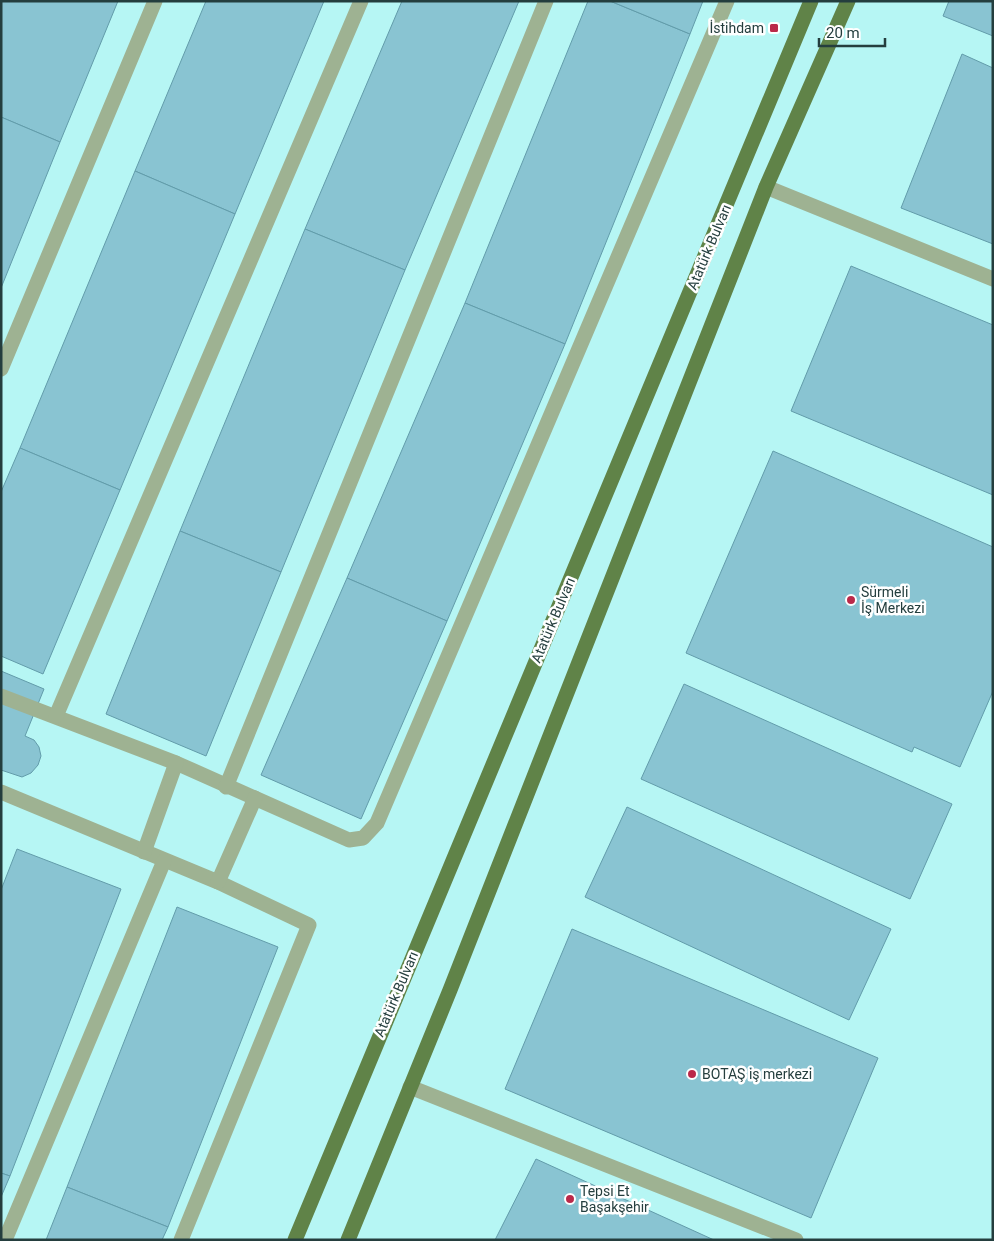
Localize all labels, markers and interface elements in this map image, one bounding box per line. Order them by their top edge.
scale bar [819,15,885,47]
place label: İstihdam [709,20,764,36]
marker: İstihdam [768,22,780,34]
text: 20 m [826,24,860,42]
street label: Atatürk Bulvarı [684,202,734,292]
street label: Atatürk Bulvarı [528,575,578,665]
place label: Sürmeli İş Merkezi [861,584,925,616]
marker: Sürmeli İş Merkezi [845,594,857,606]
street label: Atatürk Bulvarı [371,949,421,1039]
place label: BOTAŞ iş merkezi [702,1066,812,1082]
marker: BOTAŞ iş merkezi [686,1068,698,1080]
place label: Tepsi Et Başakşehir [580,1183,649,1215]
marker: Tepsi Et Başakşehir [564,1193,576,1205]

